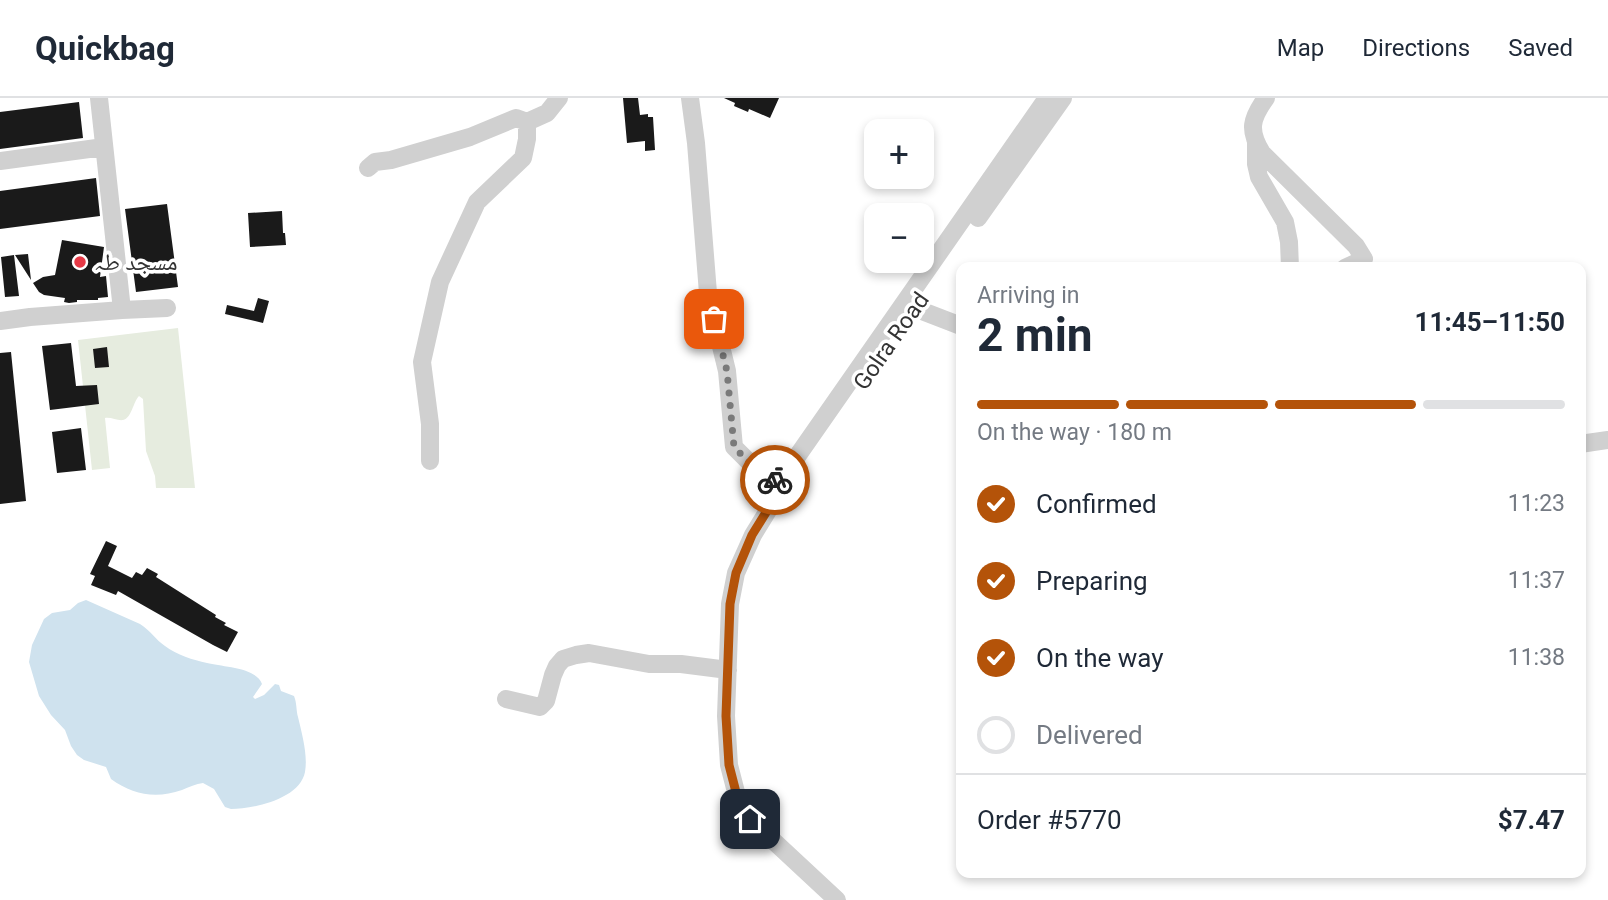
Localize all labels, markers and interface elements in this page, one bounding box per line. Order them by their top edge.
text: Quickbag [35,29,175,68]
text: Map [1277,34,1324,62]
text: Directions [1362,34,1470,62]
text: Saved [1508,34,1573,62]
map controls [864,119,934,273]
button: + [864,119,934,189]
button: − [864,203,934,273]
place label: مسجد طہ [94,249,178,276]
marker: مسجد طہ [72,254,88,270]
text: Arriving in [977,282,1080,309]
street label: Golra Road [848,287,935,395]
pin [684,289,744,349]
icon: bag [695,300,733,338]
text: 11:45–11:50 [1415,307,1565,337]
text: 2 min [977,308,1093,362]
text: On the way · 180 m [977,419,1172,446]
courier [740,445,810,515]
icon: bike [756,461,794,499]
icon: check [977,485,1015,523]
text: Confirmed [1036,489,1157,519]
text: 11:23 [1508,490,1565,517]
icon: check [977,562,1015,600]
text: Preparing [1036,566,1148,596]
text: 11:37 [1508,567,1565,594]
icon: check [977,639,1015,677]
text: On the way [1036,643,1164,673]
text: 11:38 [1508,644,1565,671]
text: Delivered [1036,720,1143,750]
pin [720,789,780,849]
icon: home [731,800,769,838]
text: Order #5770 [977,805,1122,835]
text: $7.47 [1498,805,1565,835]

